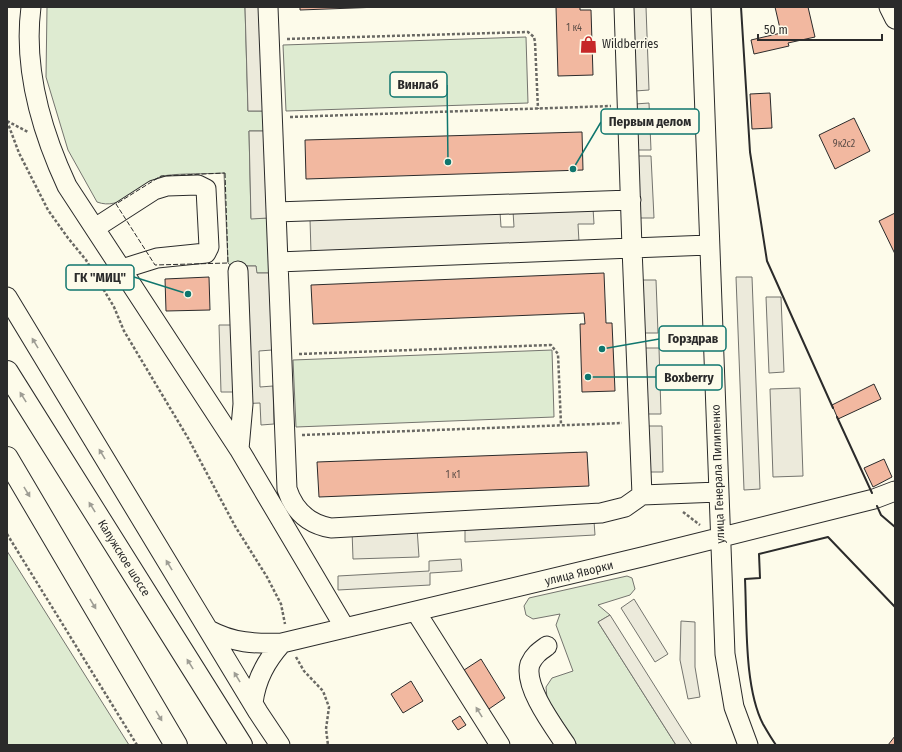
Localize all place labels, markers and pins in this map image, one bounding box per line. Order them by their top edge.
shop icon: Wildberries [579,34,599,54]
place label: Wildberries [602,37,658,51]
callout: Винлаб [390,72,447,97]
callout: Первым делом [601,109,699,134]
callout: ГК "МИЦ" [66,265,134,290]
callout: Горздрав [659,326,726,351]
callout: Boxberry [656,365,722,390]

